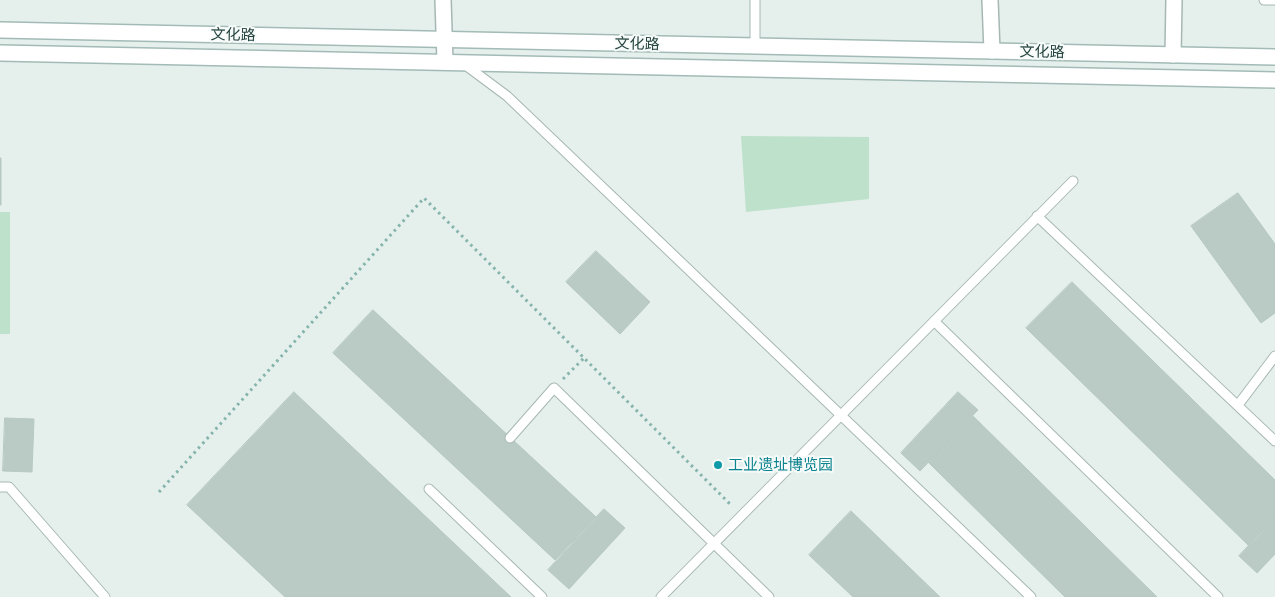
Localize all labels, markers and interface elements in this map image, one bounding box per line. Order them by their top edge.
street label: 文化路 [210,26,256,44]
street label: 文化路 [614,35,660,53]
street label: 文化路 [1019,43,1065,61]
place label: 工业遗址博览园 [728,456,833,474]
marker: 工业遗址博览园 [712,459,724,471]

